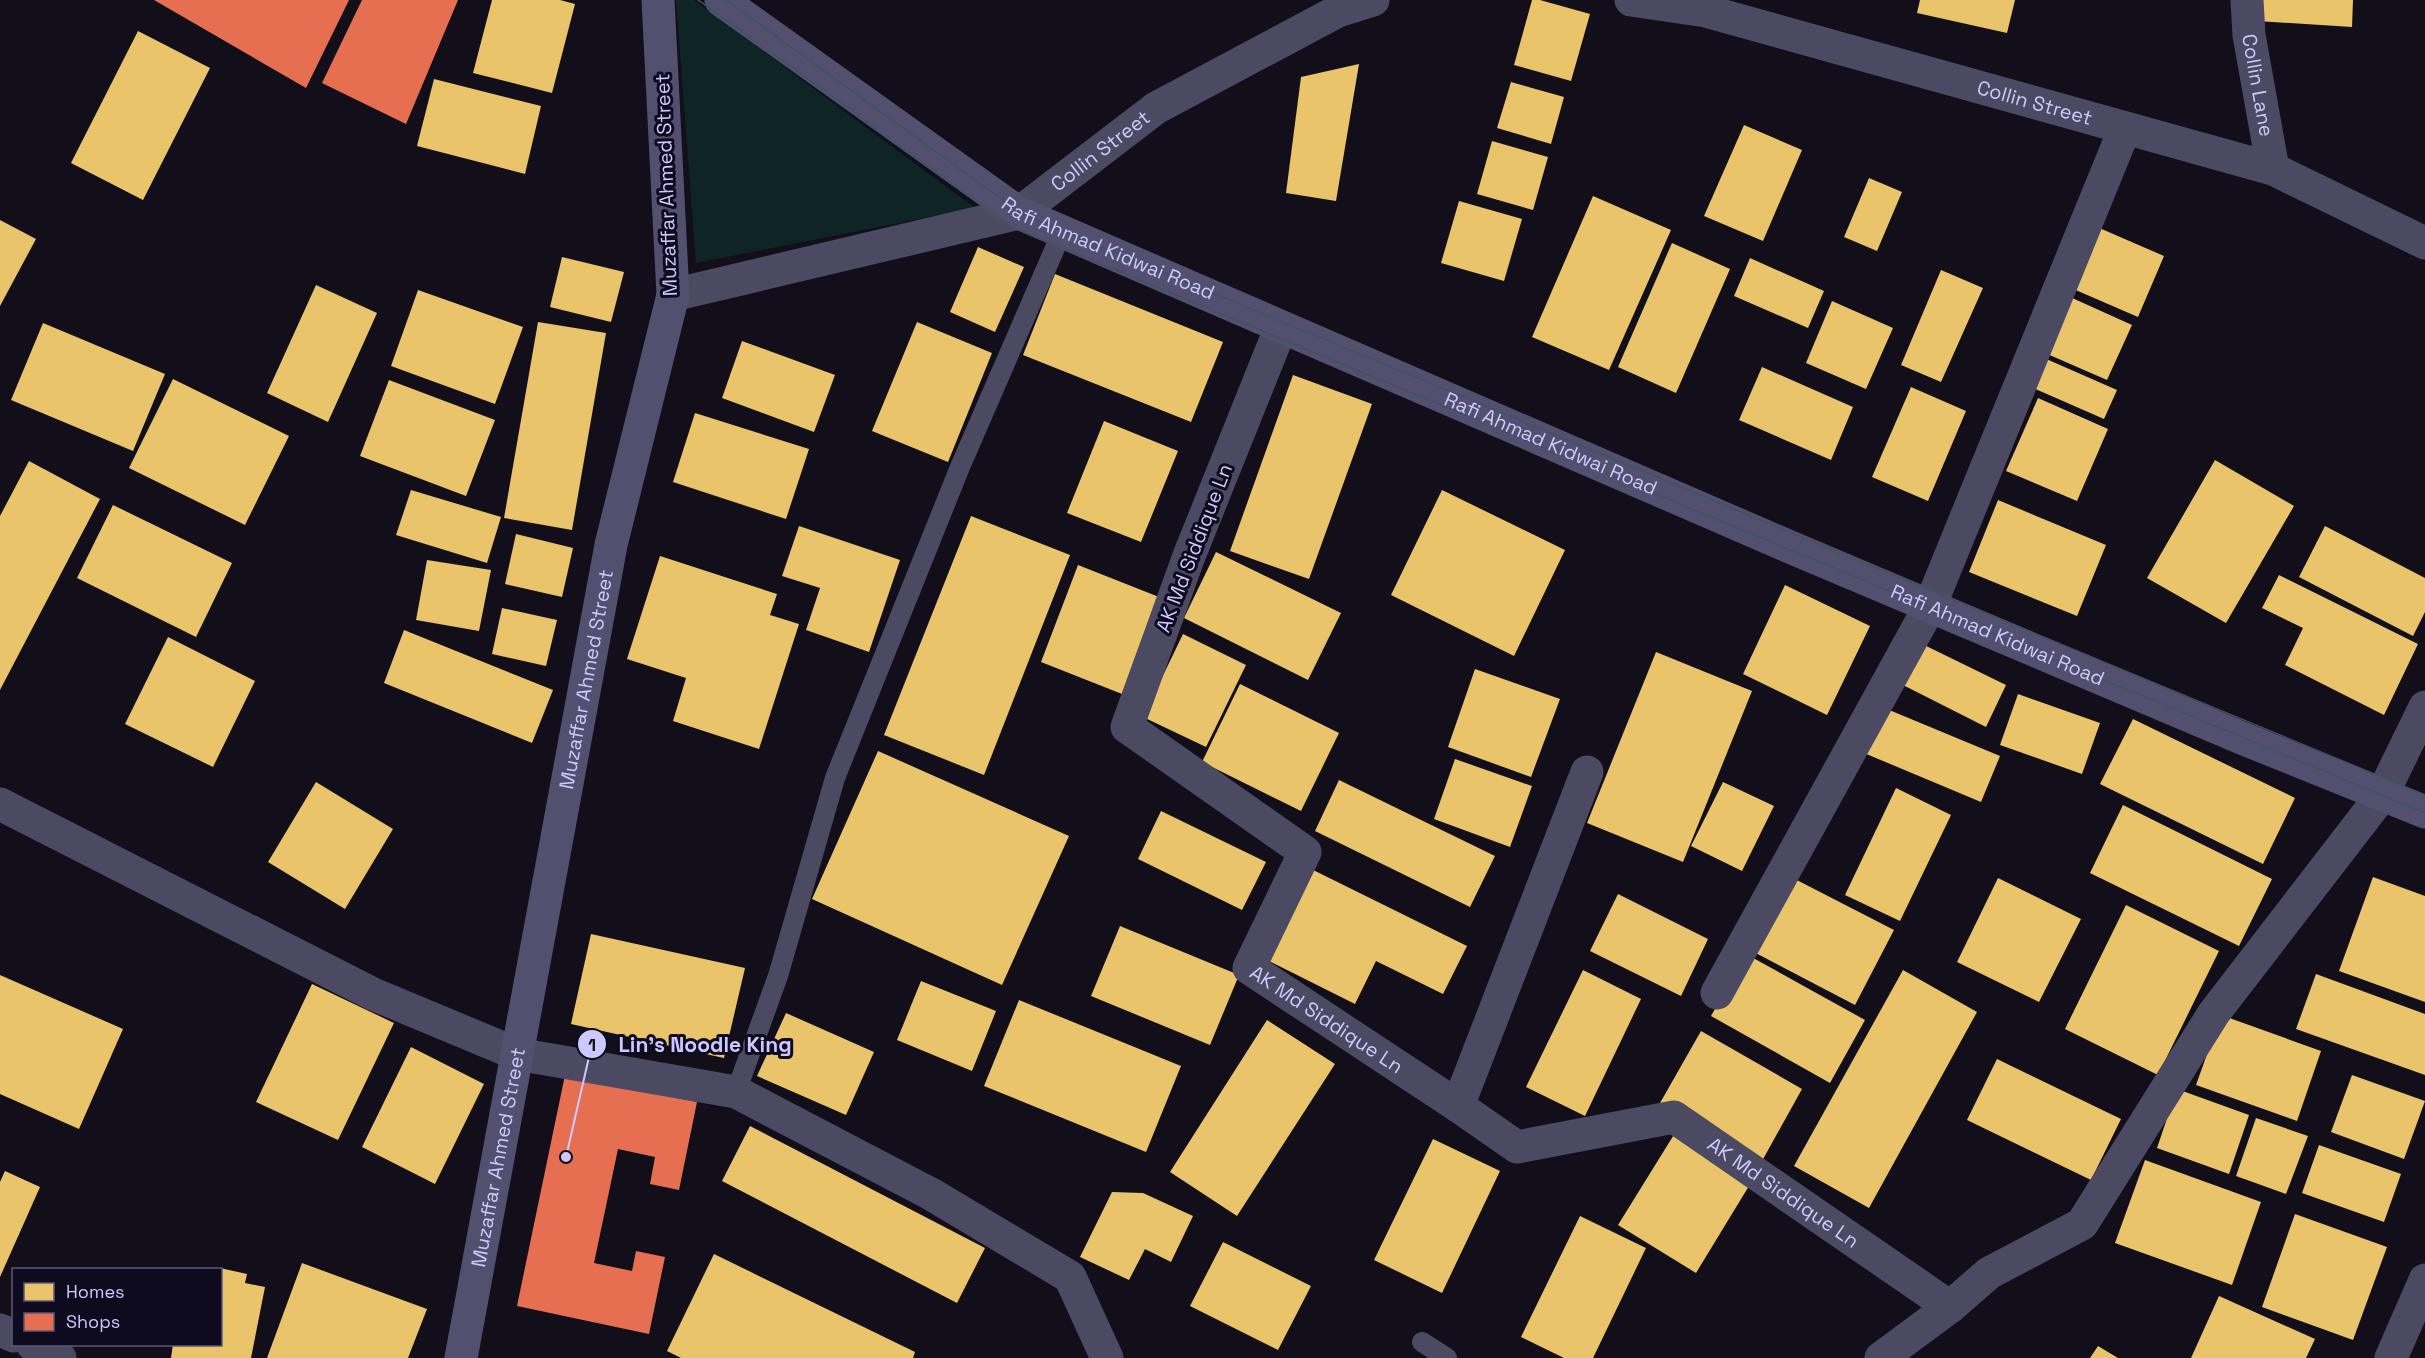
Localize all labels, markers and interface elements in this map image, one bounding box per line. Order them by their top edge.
street label: Collin Lane [2236,32,2280,139]
street label: Muzaffar Ahmed Street [649,73,683,297]
street label: Collin Street [1974,74,2095,131]
street label: Collin Street [1045,104,1155,197]
street label: Rafi Ahmad Kidwai Road [997,191,1219,305]
street label: Rafi Ahmad Kidwai Road [1440,386,1661,501]
street label: AK Md Siddique Ln [1150,460,1238,636]
street label: Muzaffar Ahmed Street [553,567,619,791]
street label: Rafi Ahmad Kidwai Road [1887,578,2108,691]
street label: AK Md Siddique Ln [1245,959,1408,1079]
callout: Lin's Noodle King [577,1025,804,1064]
text: Lin's Noodle King [618,1031,792,1058]
text: 1 [588,1033,596,1056]
street label: Muzaffar Ahmed Street [465,1045,531,1269]
street label: AK Md Siddique Ln [1703,1131,1864,1254]
legend [12,1268,222,1346]
text: Homes [66,1280,125,1303]
text: Shops [66,1310,120,1333]

